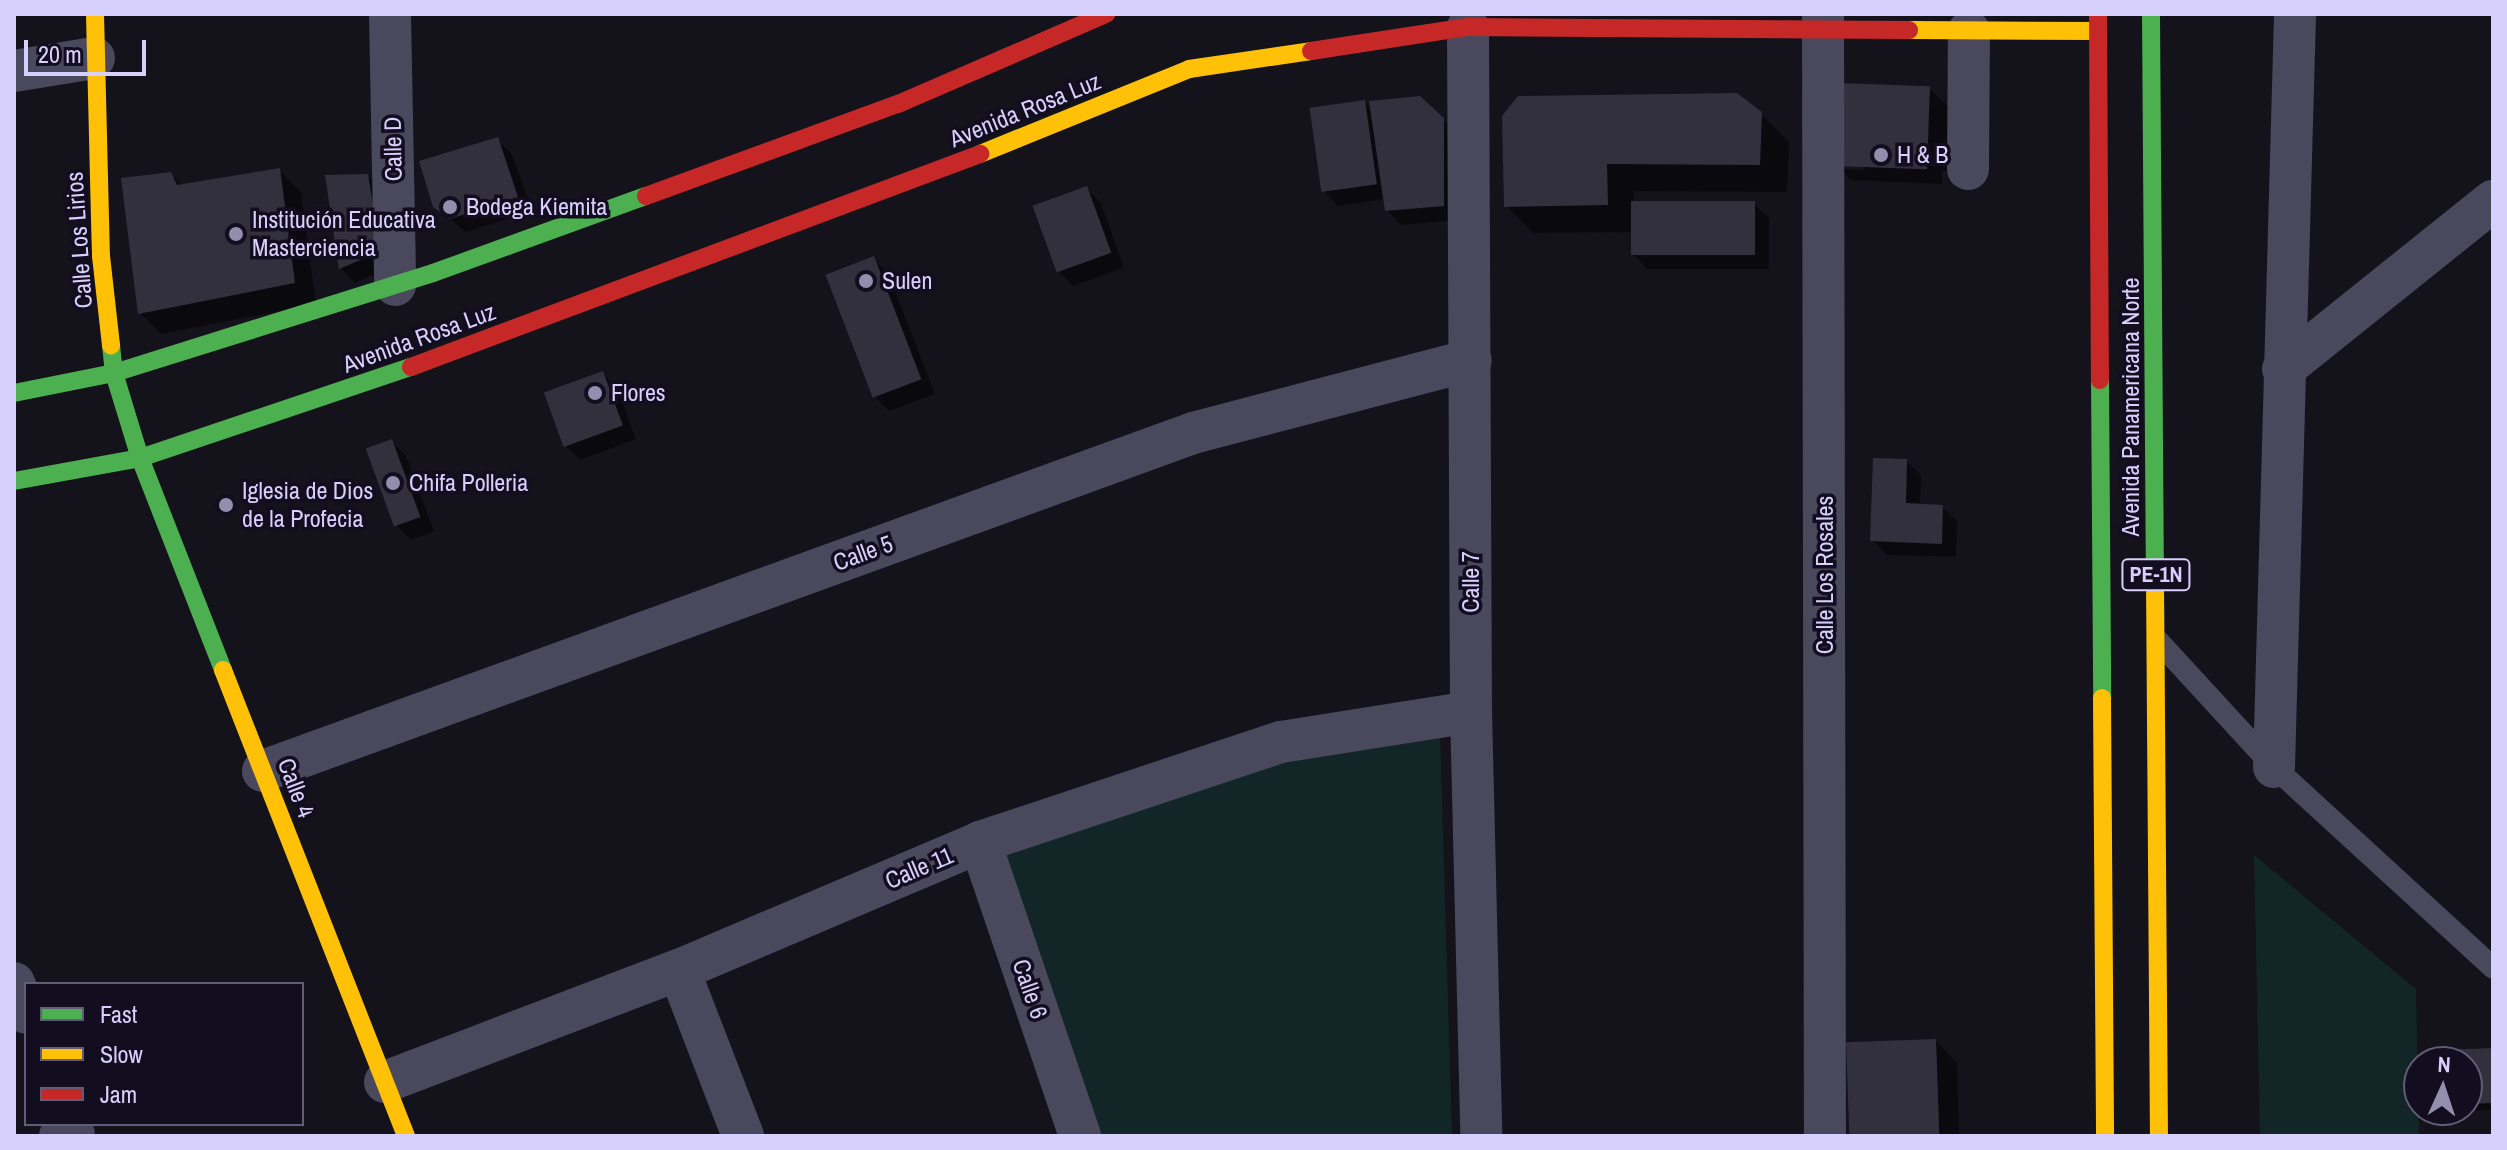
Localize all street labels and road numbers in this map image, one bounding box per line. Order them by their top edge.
street label: Avenida Rosa Luz [945,67,1105,153]
street label: Calle D [378,116,408,182]
street label: Calle Los Lirios [60,171,98,309]
street label: Avenida Panamericana Norte [2117,278,2145,536]
street label: Avenida Rosa Luz [339,297,499,379]
street label: Calle Los Rosales [1811,496,1839,654]
street label: Calle 5 [829,529,897,577]
street label: Calle 7 [1457,551,1485,613]
road number: PE-1N [2120,557,2192,593]
street label: Calle 4 [272,754,320,822]
street label: Calle 11 [881,841,957,895]
street label: Calle 6 [1006,955,1054,1023]

